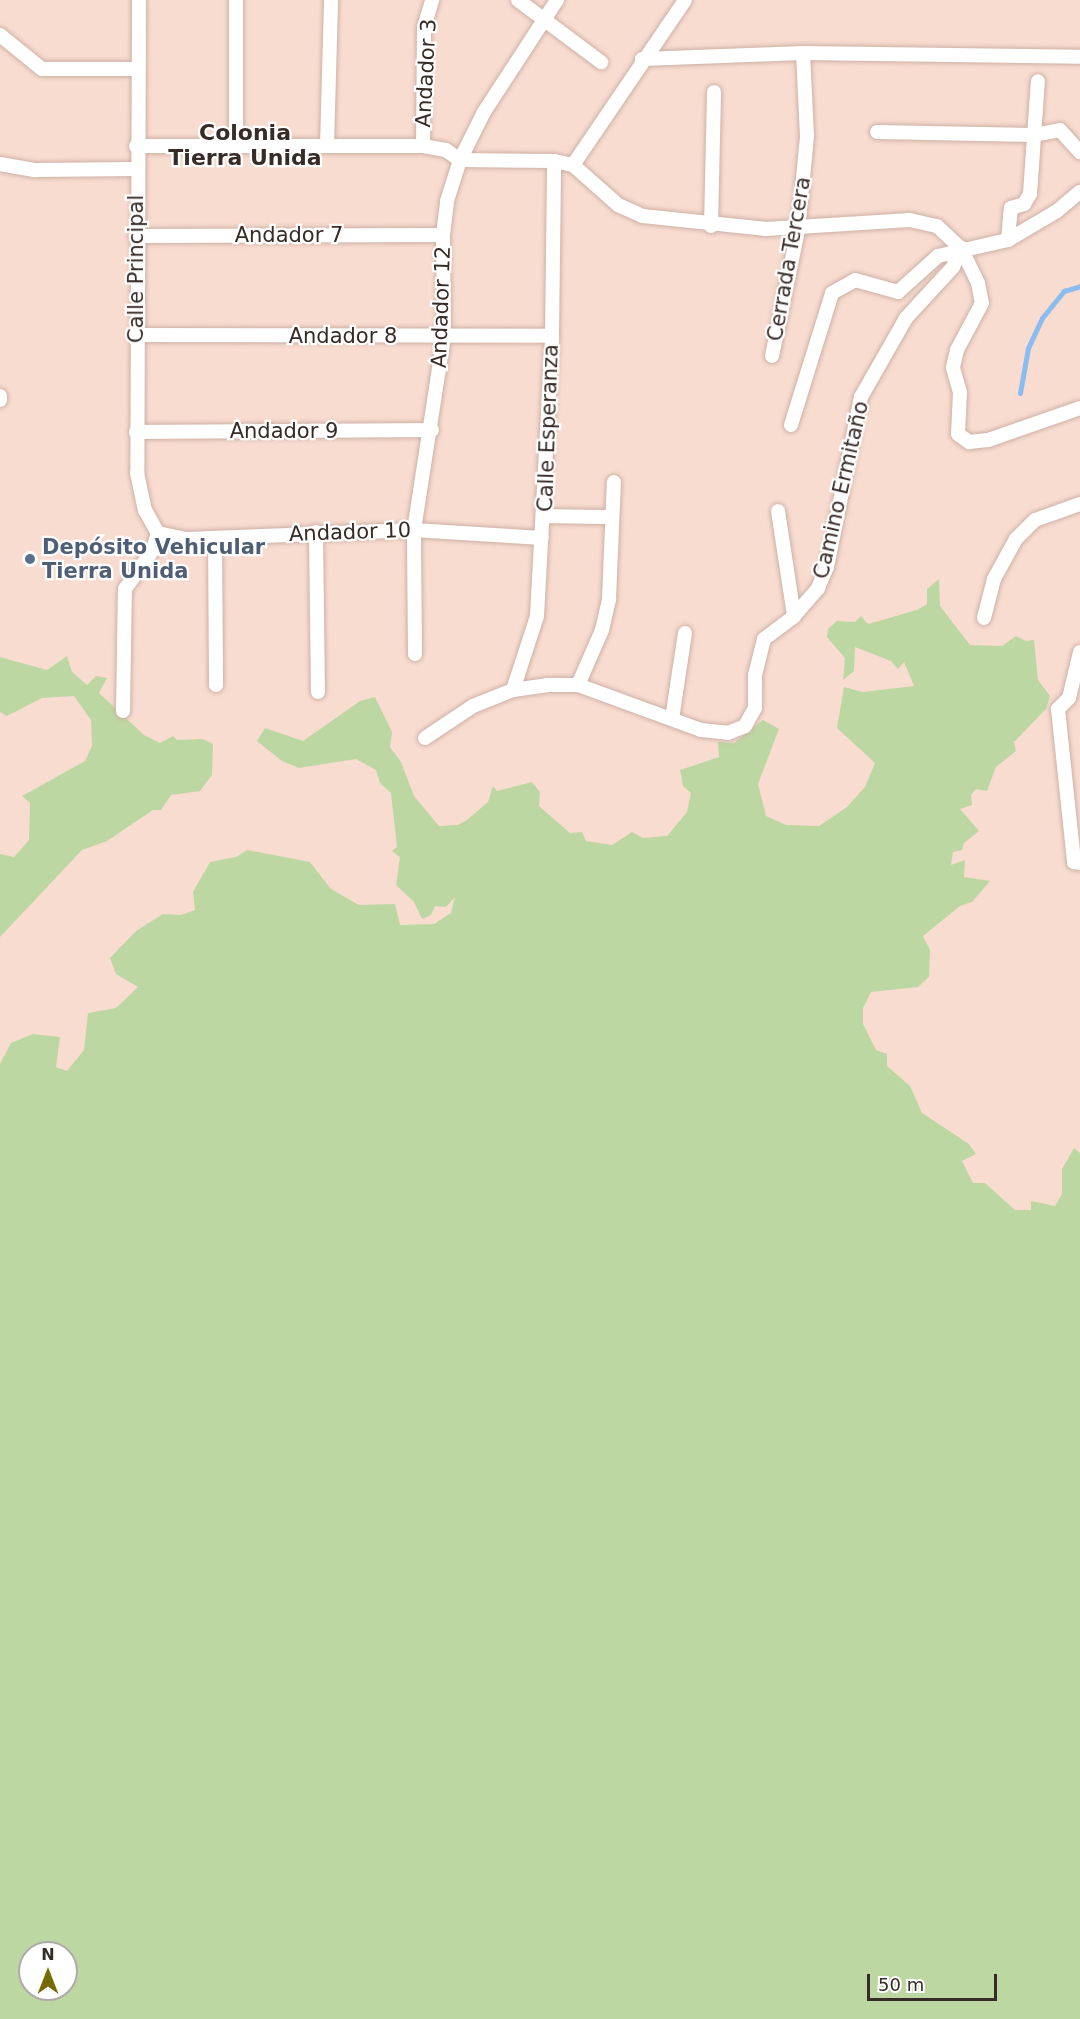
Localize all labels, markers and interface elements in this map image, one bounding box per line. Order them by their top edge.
street label: Andador 3 [411,18,441,128]
district label: Colonia Tierra Unida [168,119,322,170]
street label: Cerrada Tercera [762,175,816,343]
street label: Calle Principal [123,195,149,343]
street label: Andador 7 [235,222,343,248]
street label: Andador 12 [426,246,456,368]
street label: Andador 8 [289,323,397,349]
street label: Calle Esperanza [532,344,564,512]
street label: Camino Ermitaño [808,399,874,581]
street label: Andador 9 [230,418,338,444]
street label: Andador 10 [289,517,411,547]
place label: Depósito Vehicular Tierra Unida [42,534,265,584]
marker: Depósito Vehicular Tierra Unida [23,552,37,566]
north arrow [18,1941,78,2001]
text: N [41,1945,55,1964]
scale bar [870,1962,1000,2000]
text: 50 m [878,1974,924,1995]

